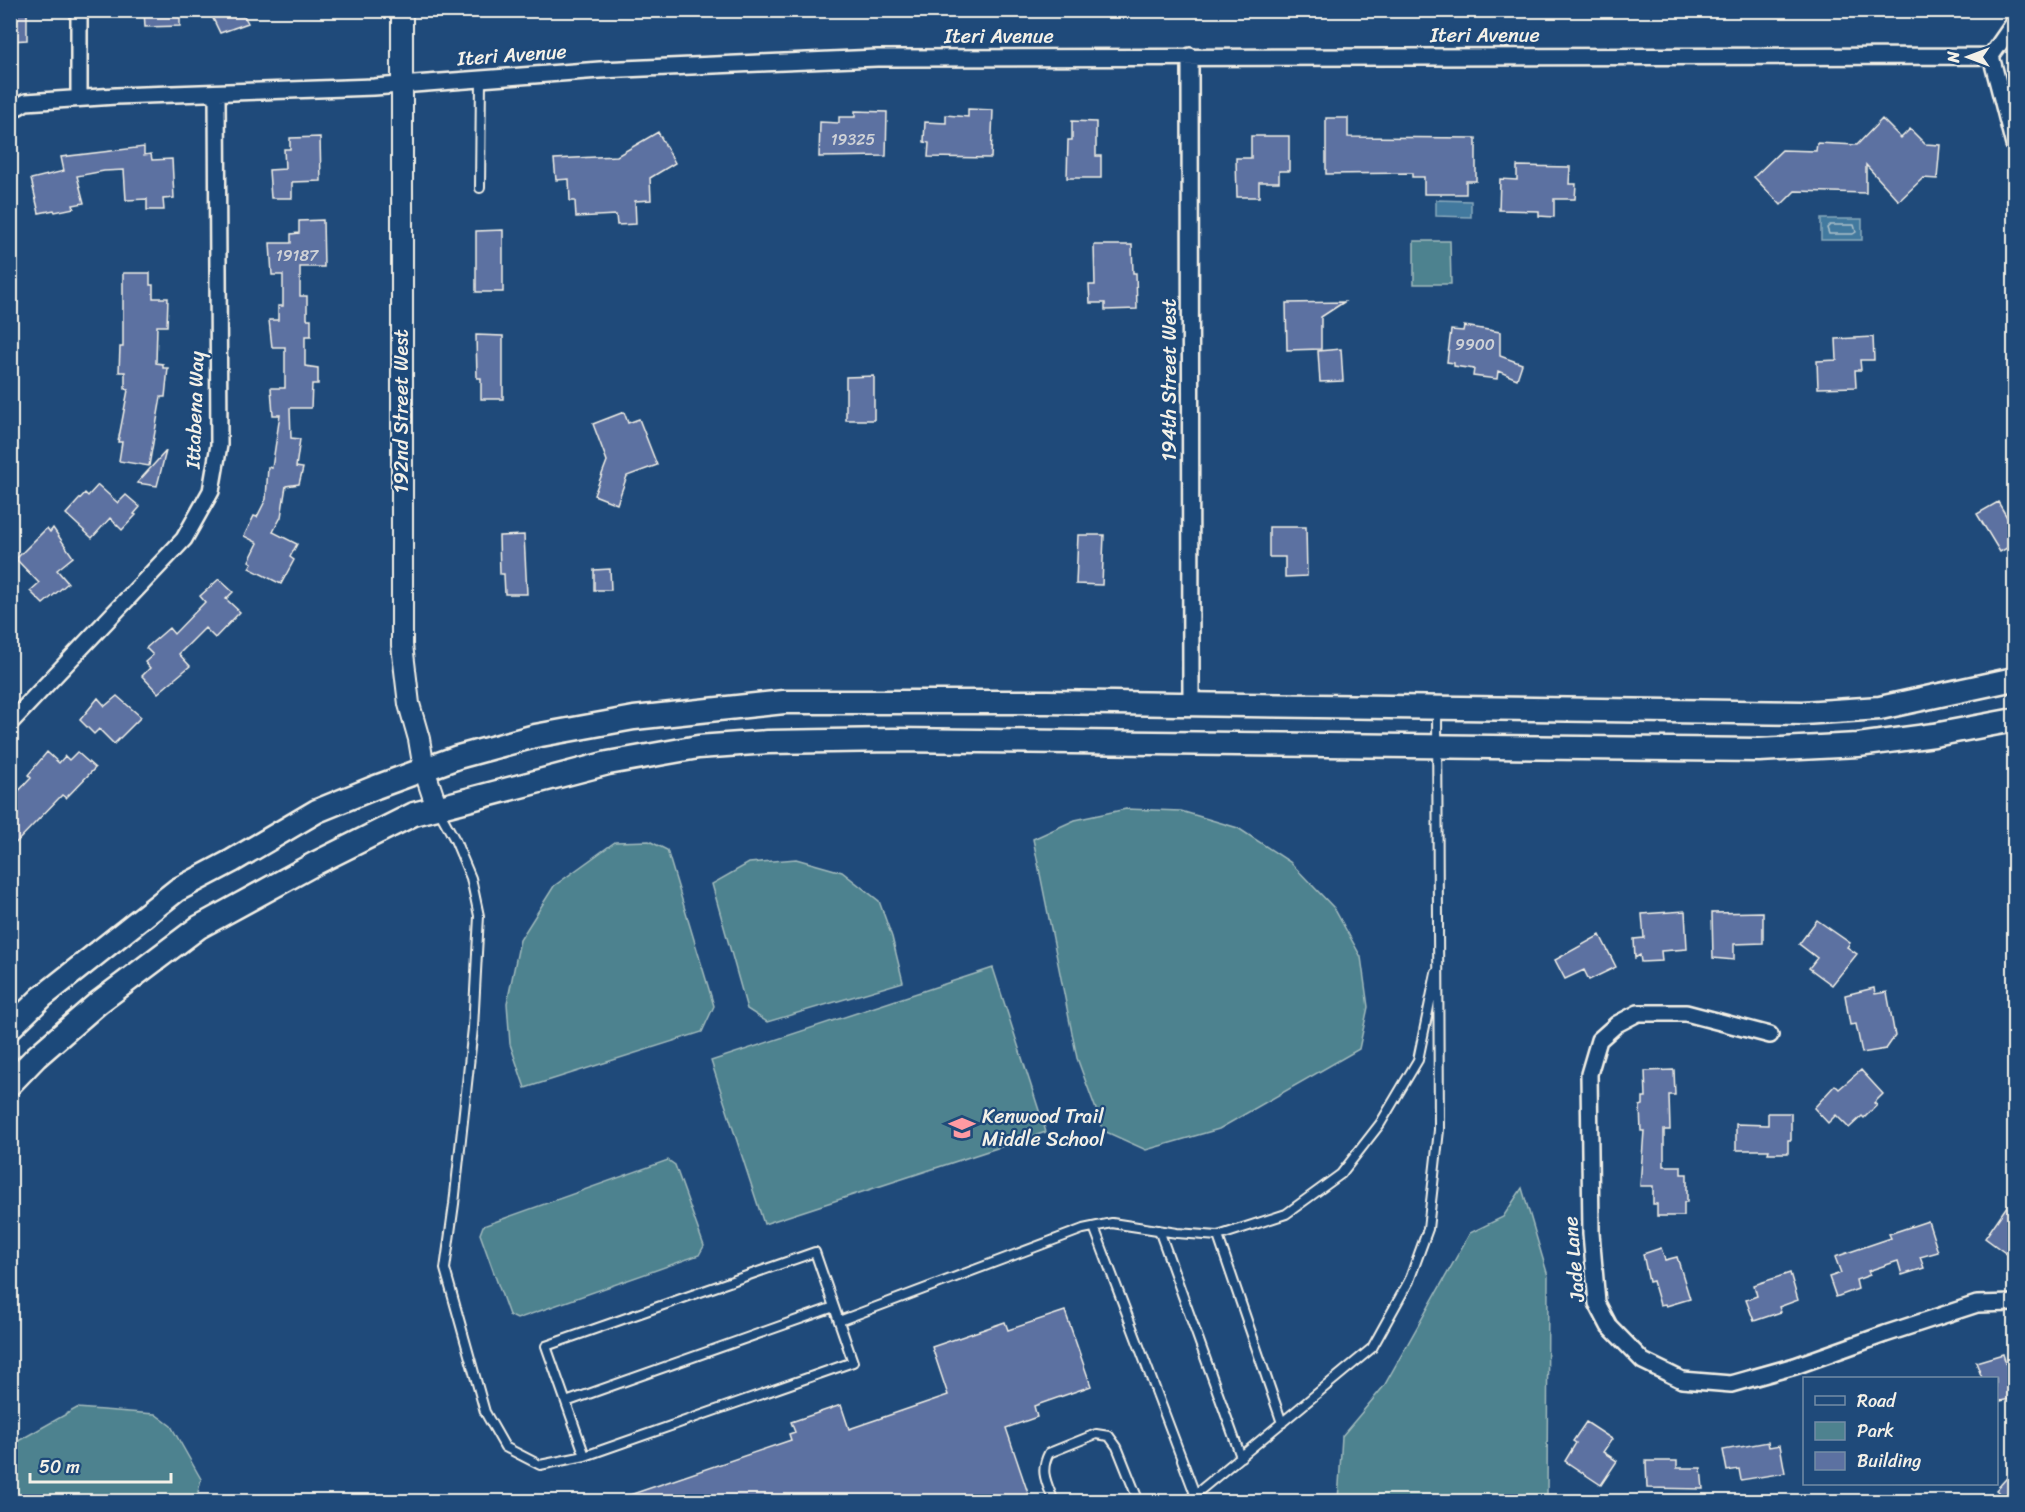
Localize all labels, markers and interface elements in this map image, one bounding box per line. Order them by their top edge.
street label: Iteri Avenue [1429,18,1540,53]
street label: Iteri Avenue [943,19,1054,54]
north arrow [1938,27,1998,87]
street label: Iteri Avenue [455,34,568,76]
text: N [1939,51,1968,64]
house number: 19325 [831,125,875,154]
house number: 19187 [276,241,319,270]
street label: 194th Street West [1152,298,1187,462]
street label: 192nd Street West [384,329,419,493]
house number: 9900 [1455,330,1495,359]
street label: Ittabena Way [175,350,215,470]
place label: Kenwood Trail Middle School [982,1099,1105,1157]
school or university icon: Kenwood Trail Middle School [947,1113,977,1143]
street label: Jade Lane [1553,1215,1595,1304]
legend [1803,1377,1998,1485]
text: Road [1857,1385,1897,1417]
text: Park [1857,1415,1894,1447]
text: Building [1857,1445,1921,1477]
scale bar [30,1446,171,1484]
text: 50 m [39,1451,80,1483]

